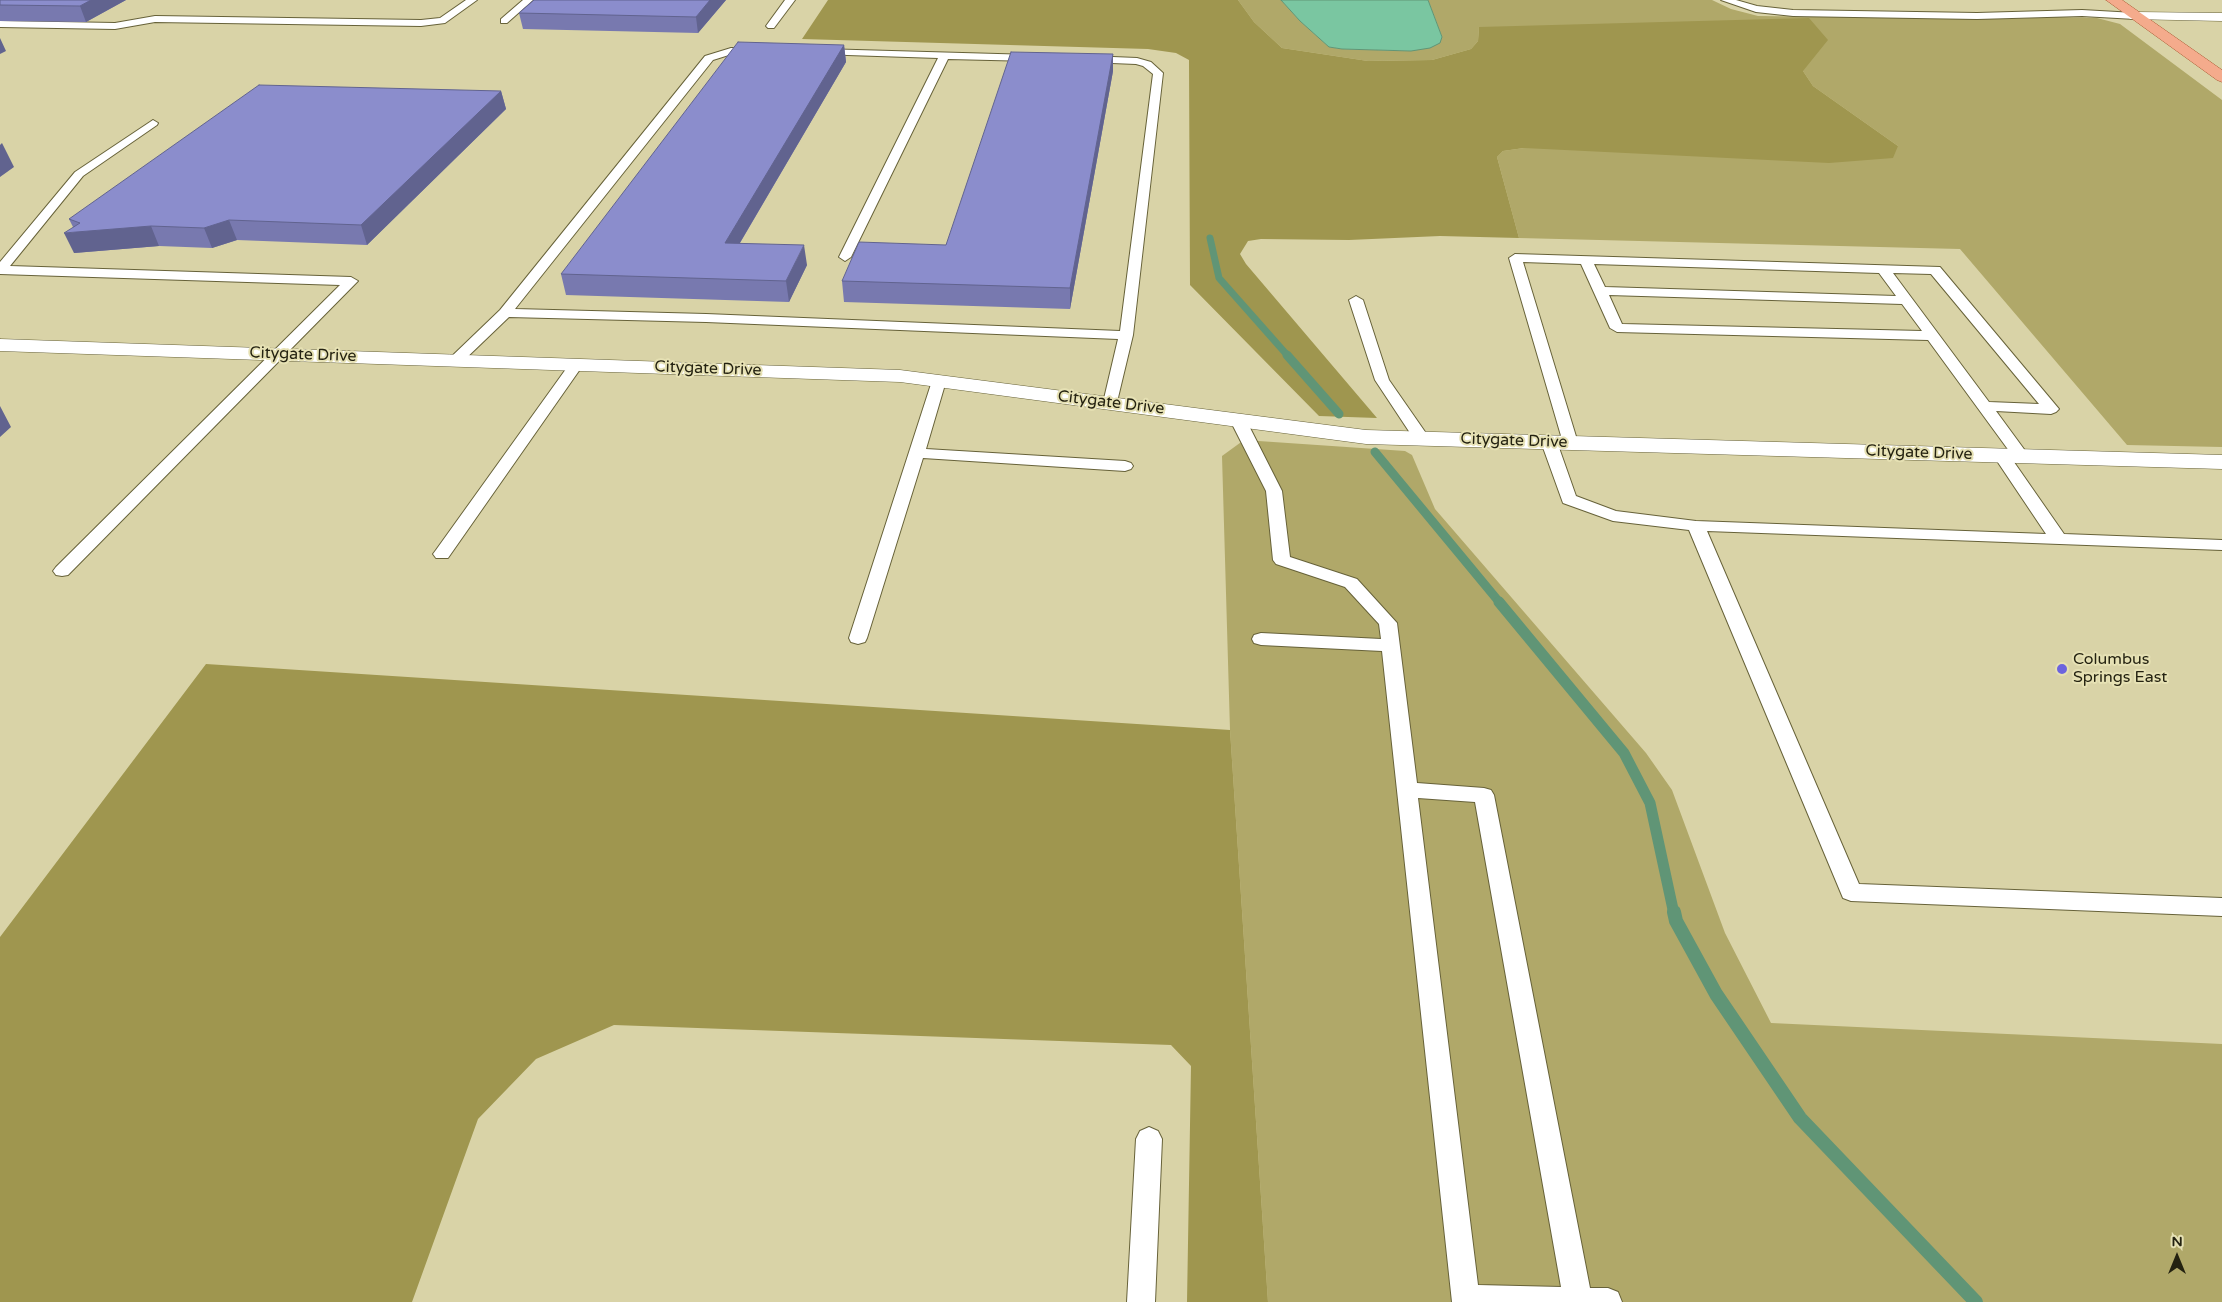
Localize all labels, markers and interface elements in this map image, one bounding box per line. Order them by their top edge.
street label: Citygate Drive [249,344,357,366]
street label: Citygate Drive [654,358,762,380]
street label: Citygate Drive [1057,387,1165,419]
street label: Citygate Drive [1460,430,1568,452]
street label: Citygate Drive [1865,442,1973,464]
place label: Columbus Springs East [2073,650,2167,688]
marker: Columbus Springs East [2055,662,2069,676]
north arrow [2152,1232,2202,1282]
text: N [2171,1233,2183,1250]

